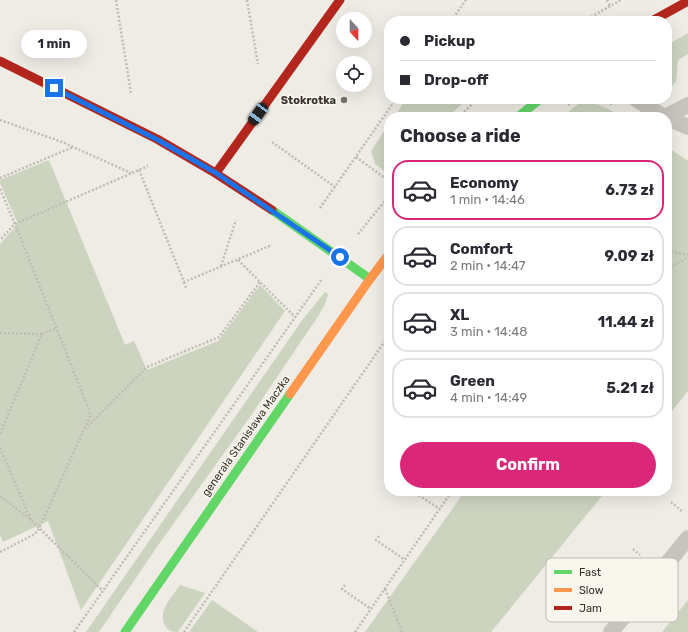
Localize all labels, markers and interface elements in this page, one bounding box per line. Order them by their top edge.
north arrow [336,12,372,48]
map controls [336,12,372,92]
callout: 1 min [21,30,87,58]
text: Pickup [424,32,475,50]
text: 1 min [37,36,71,51]
button: locate [336,56,372,92]
text: Drop-off [424,71,488,89]
route end [45,79,63,97]
place label: Stokrotka [281,94,336,107]
marker: Stokrotka [339,95,349,105]
car [246,101,270,127]
text: Choose a ride [400,125,521,147]
icon: car [402,172,438,208]
text: Economy [450,174,519,192]
text: 6.73 zł [605,181,654,199]
text: 1 min · 14:46 [450,192,525,207]
icon: car [402,238,438,274]
text: Comfort [450,240,513,258]
text: 9.09 zł [605,247,654,265]
route start [331,248,349,266]
text: 2 min · 14:47 [450,258,526,273]
icon: car [402,304,438,340]
text: XL [450,306,469,324]
text: 11.44 zł [598,313,654,331]
text: 3 min · 14:48 [450,324,528,339]
icon: car [402,370,438,406]
text: Green [450,372,495,390]
street label: generała Stanisława Maczka [199,373,293,499]
text: 5.21 zł [606,379,654,397]
text: 4 min · 14:49 [450,390,527,405]
button: Confirm [400,442,656,488]
legend [546,558,678,622]
text: Fast [579,566,602,579]
text: Slow [579,584,604,597]
text: Jam [579,602,602,615]

